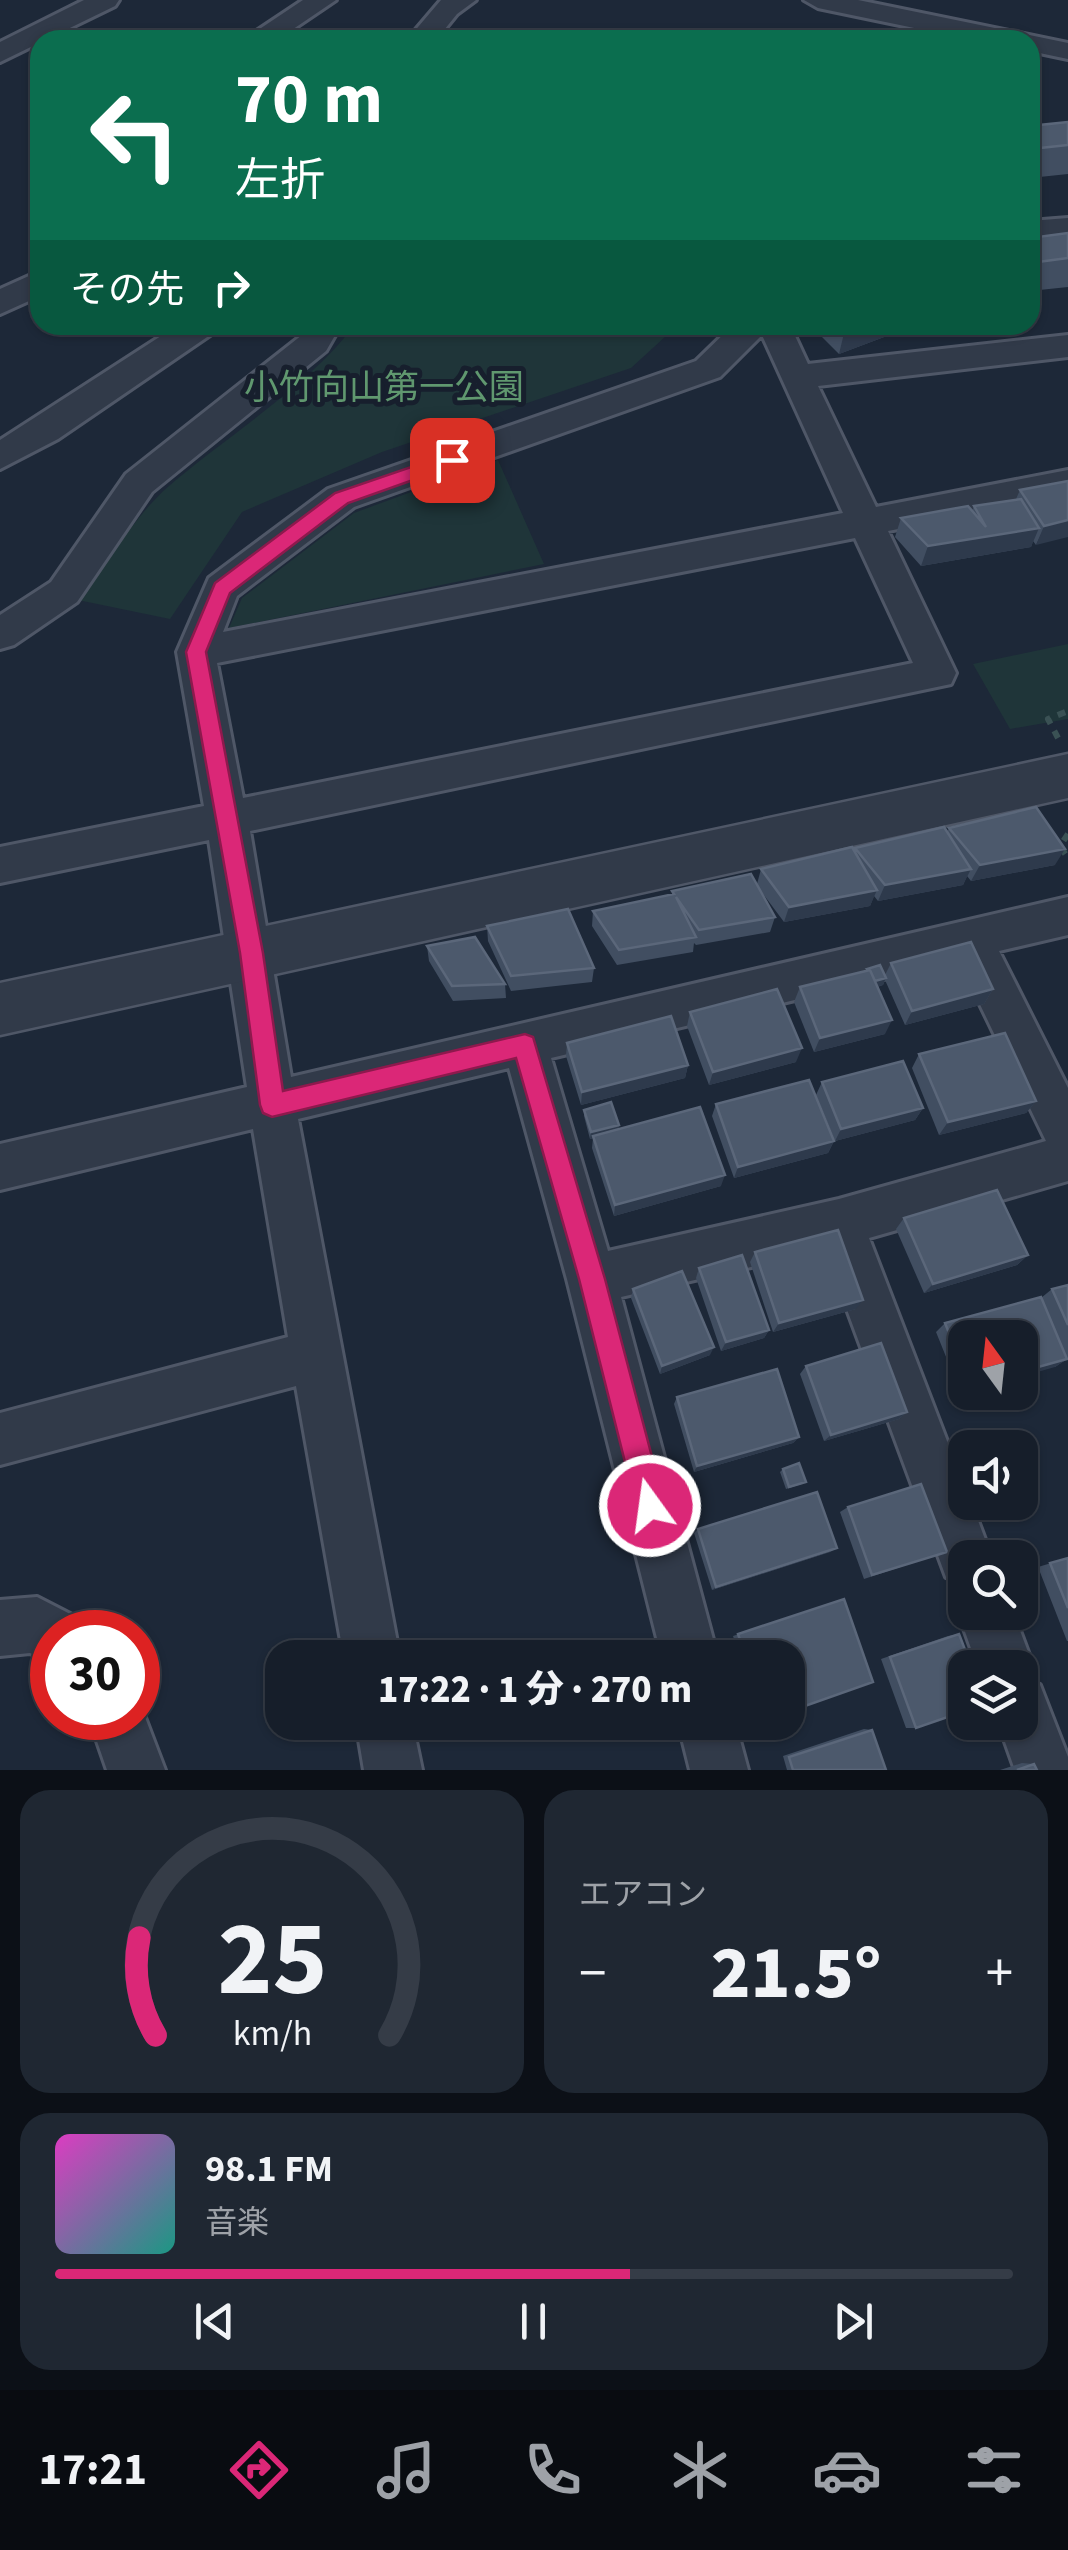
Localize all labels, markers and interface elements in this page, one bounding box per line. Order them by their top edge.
text: 70 m [235,50,383,150]
icon: left [70,70,200,200]
text: 左折 [235,149,325,213]
icon: right [204,260,259,315]
text: その先 [70,263,184,317]
park label: 小竹向山第一公園 [244,363,524,413]
pin [410,418,495,503]
icon: arrive [425,433,480,488]
north arrow [948,1320,1038,1410]
map controls [948,1320,1038,1740]
button: sound [948,1430,1038,1520]
position arrow [598,1454,702,1558]
button: search [948,1540,1038,1630]
speed limit sign: 30 [30,1610,160,1740]
button: layers [948,1650,1038,1740]
text: 17:22 · 1 分 · 270 m [378,1663,692,1717]
text: エアコン [579,1872,707,1918]
text: 25 [217,1887,327,2035]
text: 21.5° [710,1920,882,2027]
text: − [579,1935,606,2013]
text: + [986,1935,1013,2013]
text: km/h [232,2008,312,2059]
text: 98.1 FM [205,2142,333,2196]
text: 音楽 [205,2200,269,2246]
icon: previous [187,2294,242,2349]
icon: pause [506,2294,561,2349]
icon: next [826,2294,881,2349]
icon: directions [224,2435,294,2505]
icon: music [371,2435,441,2505]
icon: phone [518,2435,588,2505]
icon: climate [665,2435,735,2505]
icon: car [812,2435,882,2505]
icon: filters [959,2435,1029,2505]
text: 17:21 [39,2438,147,2502]

